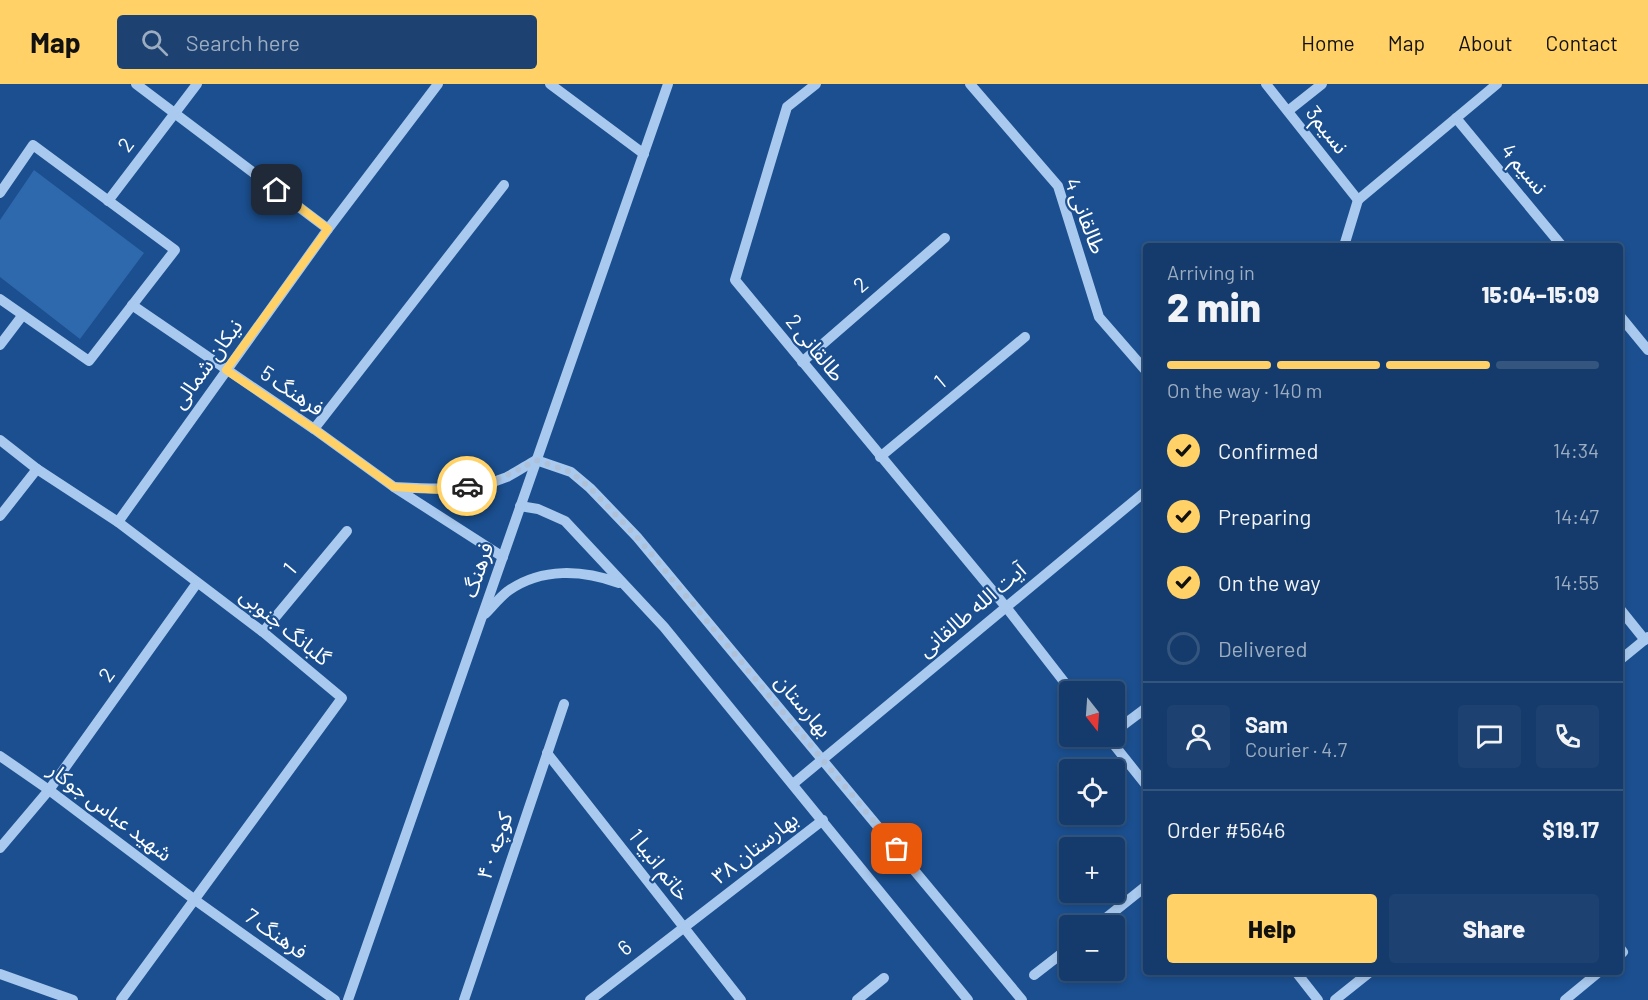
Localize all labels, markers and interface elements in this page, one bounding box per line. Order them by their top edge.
search box [117,15,537,69]
text: Map [30,25,81,59]
icon: search [138,26,171,59]
text: Search here [186,29,300,55]
text: Home [1301,30,1355,55]
text: Map [1388,30,1425,55]
text: About [1458,30,1513,55]
text: Contact [1546,30,1618,55]
street label: نسیم3 [1299,100,1355,160]
street label: 2 [111,132,138,156]
street label: نسیم 4 [1494,137,1554,201]
pin [251,164,302,215]
icon: home [260,173,293,206]
street label: طالقانی 4 [1060,174,1112,257]
text: Arriving in [1167,260,1255,284]
street label: 2 [848,271,872,297]
text: 15:04–15:09 [1482,281,1599,307]
text: 2 min [1167,283,1261,330]
street label: طالقانی 2 [781,309,851,386]
street label: نیکان شمالی [165,314,247,413]
street label: فرهنگ 5 [256,359,330,421]
street label: 1 [928,369,950,393]
text: On the way · 140 m [1167,378,1322,402]
icon: check [1167,434,1200,467]
text: Confirmed [1218,437,1318,463]
text: 14:34 [1553,438,1599,462]
courier [437,456,497,516]
icon: car [451,470,484,503]
icon: check [1167,500,1200,533]
text: Preparing [1218,503,1311,529]
text: 14:47 [1554,504,1599,528]
street label: فرهنگ [456,539,499,601]
street label: آیت الله طالقانی [912,556,1031,662]
street label: 1 [277,557,301,579]
icon: check [1167,566,1200,599]
text: On the way [1218,569,1321,595]
text: 14:55 [1554,570,1599,594]
street label: گلبانگ جنوبی [235,582,337,671]
text: Delivered [1218,635,1307,661]
street label: 2 [92,662,119,686]
street label: بهارستان [770,669,838,742]
north arrow [1059,681,1125,747]
map controls [1059,681,1125,981]
button: person [1167,705,1230,768]
button: chat [1458,705,1521,768]
button: phone [1536,705,1599,768]
text: Sam [1245,711,1288,737]
text: Courier · 4.7 [1245,737,1347,761]
street label: شهید عباس جوکار [43,756,178,866]
button: locate [1059,759,1125,825]
street label: بهارستان ۳۸ [706,805,803,889]
street label: کوچه ۴۰ [470,808,519,883]
text: Order #5646 [1167,816,1285,842]
text: $19.17 [1542,816,1599,842]
street label: خاتم انبیا 1 [621,823,696,907]
pin [871,823,922,874]
icon: bag [880,832,913,865]
button: + [1059,837,1125,903]
button: Help [1167,894,1377,963]
button: Share [1389,894,1599,963]
street label: فرهنگ 7 [240,902,313,964]
button: − [1059,915,1125,981]
street label: 6 [612,934,636,960]

